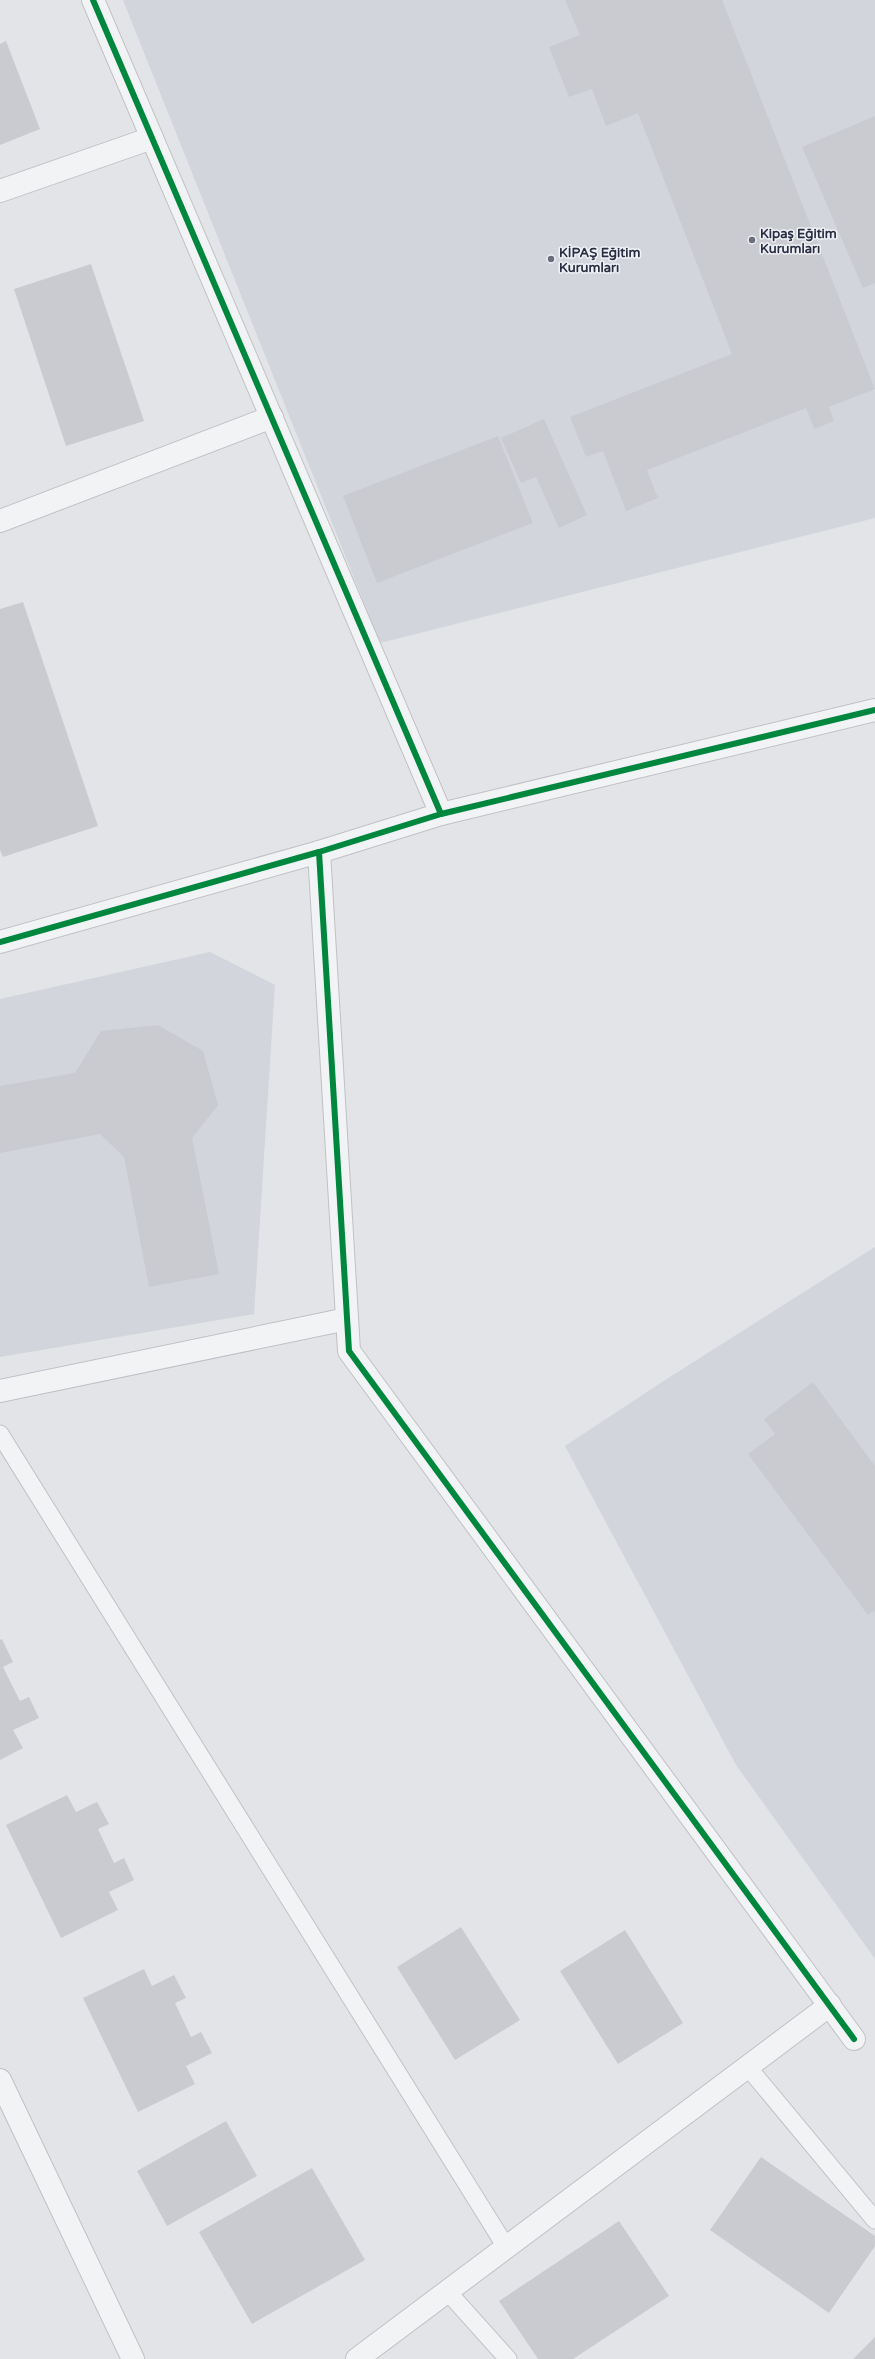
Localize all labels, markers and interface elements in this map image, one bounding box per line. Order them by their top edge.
place label: Kipaş Eğitim Kurumları [760,226,837,257]
marker: Kipaş Eğitim Kurumları [747,235,757,245]
place label: KİPAŞ Eğitim Kurumları [559,245,640,276]
marker: KİPAŞ Eğitim Kurumları [546,254,556,264]

